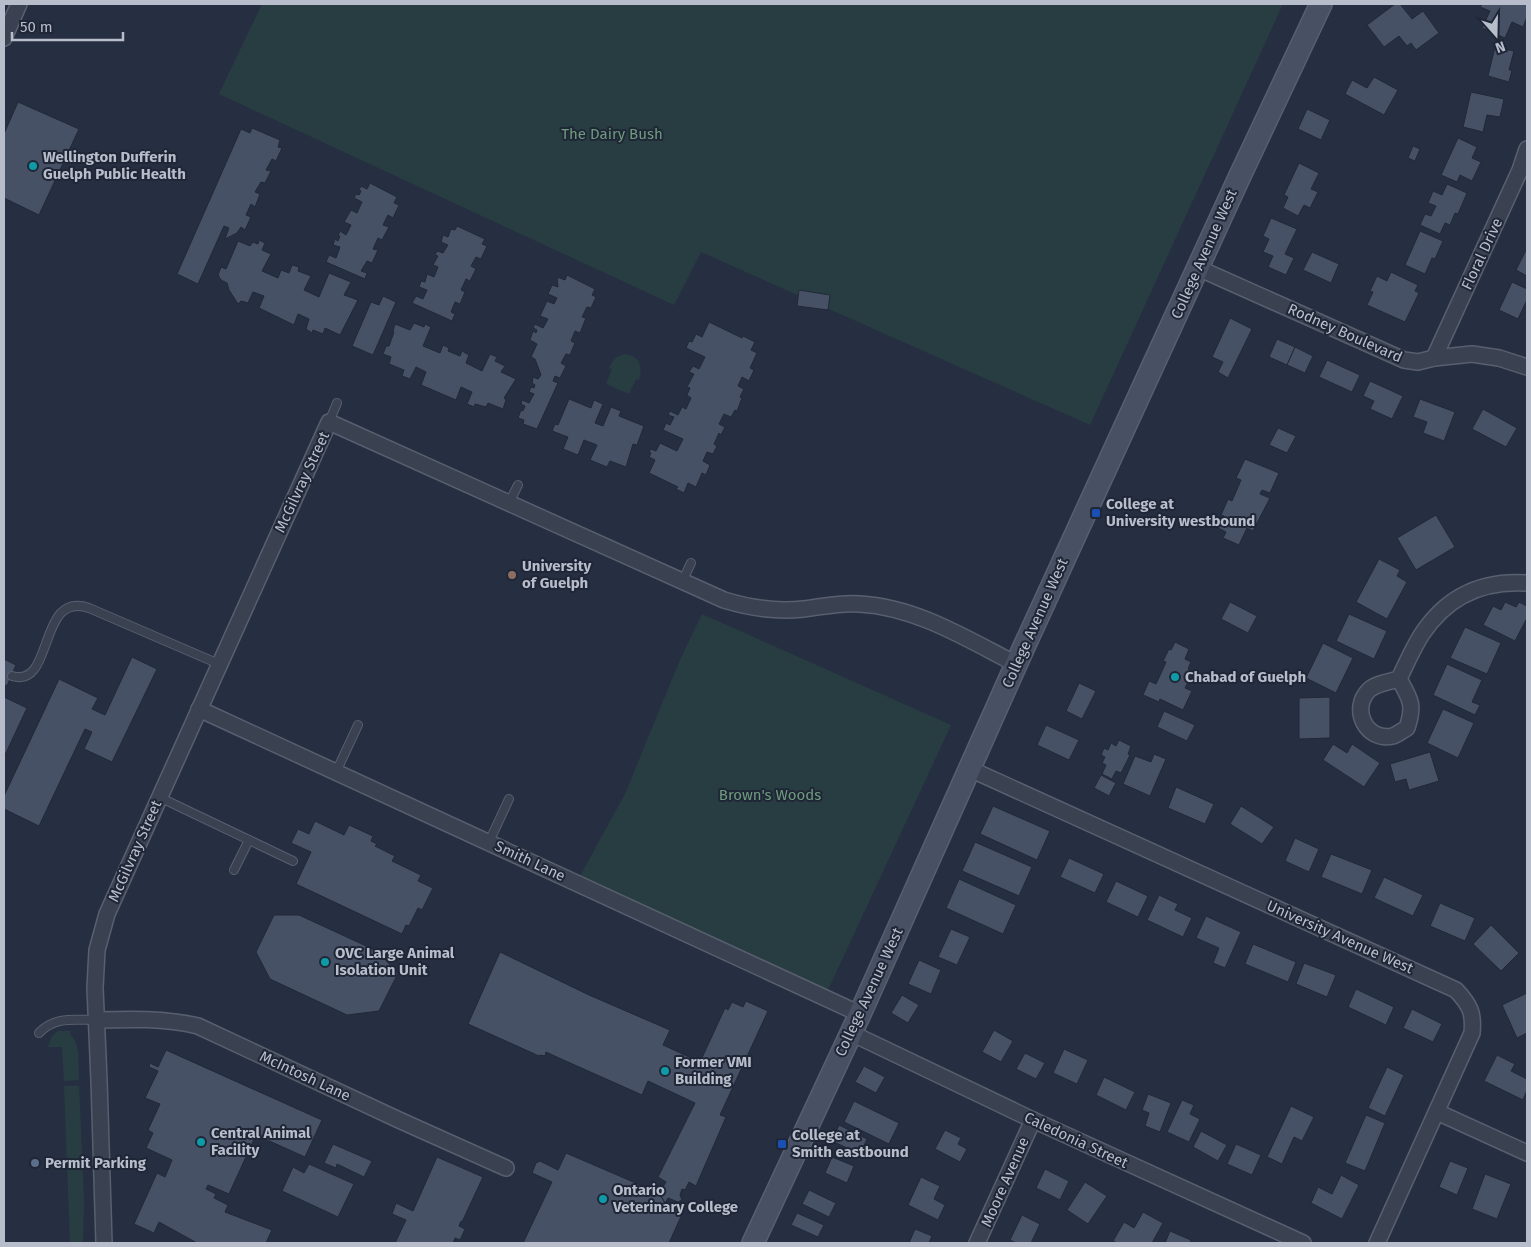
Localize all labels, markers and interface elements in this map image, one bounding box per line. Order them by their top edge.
scale bar [12,10,124,42]
north arrow [1471,10,1521,60]
text: 50 m [20,18,53,36]
text: N [1493,37,1508,56]
park label: The Dairy Bush [561,125,663,143]
place label: Wellington Dufferin Guelph Public Health [43,148,186,183]
marker: Wellington Dufferin Guelph Public Health [27,160,39,172]
street label: College Avenue West [1167,186,1241,322]
street label: Floral Drive [1458,215,1506,293]
street label: Rodney Boulevard [1285,300,1405,366]
street label: McGilvray Street [271,428,334,535]
place label: College at University westbound [1106,495,1255,530]
marker: College at University westbound [1090,507,1102,519]
street label: College Avenue West [998,555,1072,691]
place label: University of Guelph [522,557,592,592]
marker: University of Guelph [506,569,518,581]
place label: Chabad of Guelph [1185,668,1306,686]
marker: Chabad of Guelph [1169,671,1181,683]
park label: Brown's Woods [719,786,821,804]
street label: McGilvray Street [105,797,166,905]
street label: Smith Lane [492,837,568,885]
street label: University Avenue West [1264,897,1417,978]
street label: College Avenue West [831,924,907,1059]
place label: OVC Large Animal Isolation Unit [335,944,455,979]
marker: OVC Large Animal Isolation Unit [319,956,331,968]
street label: McIntosh Lane [257,1047,353,1105]
place label: Former VMI Building [675,1053,752,1088]
marker: Former VMI Building [659,1065,671,1077]
street label: Caledonia Street [1021,1108,1131,1172]
place label: Central Animal Facility [211,1124,311,1159]
place label: College at Smith eastbound [792,1126,909,1161]
street label: Moore Avenue [977,1134,1033,1230]
marker: Central Animal Facility [195,1136,207,1148]
marker: College at Smith eastbound [776,1138,788,1150]
place label: Permit Parking [45,1154,147,1172]
marker: Permit Parking [29,1157,41,1169]
place label: Ontario Veterinary College [612,1181,738,1216]
marker: Ontario Veterinary College [597,1193,609,1205]

